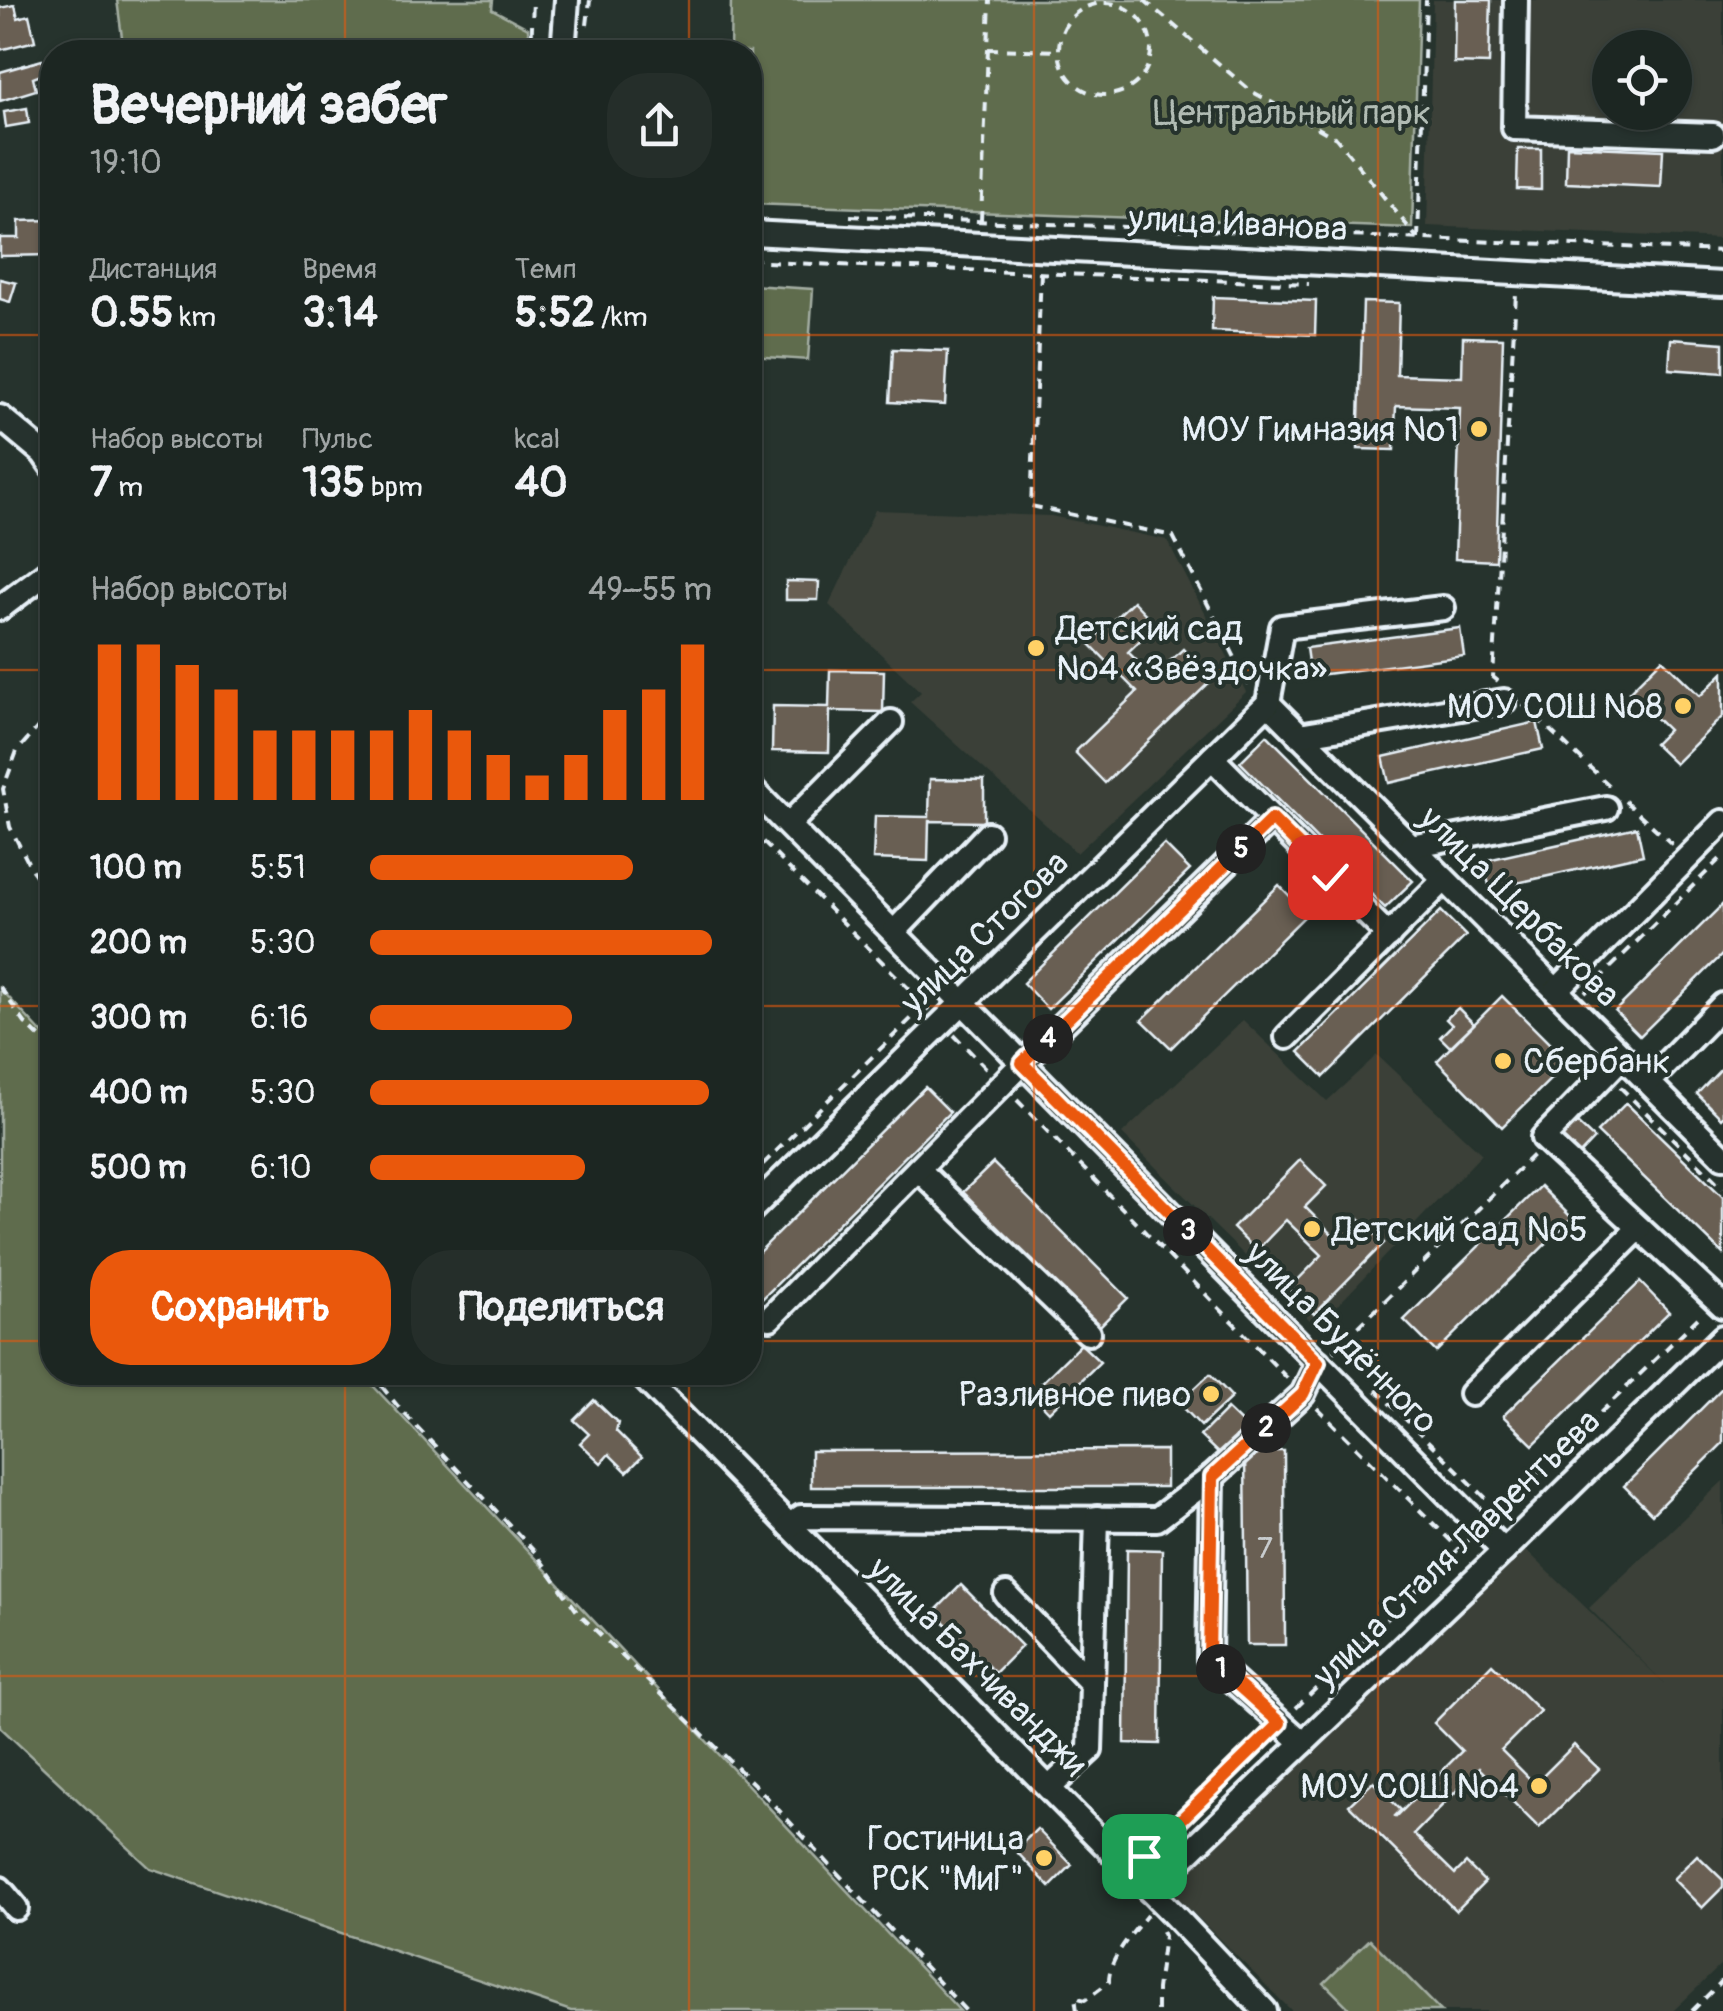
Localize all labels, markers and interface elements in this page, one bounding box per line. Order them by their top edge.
map controls [1592,30,1692,130]
button: locate [1592,30,1692,130]
text: Вечерний забег [90,71,447,140]
button: share [607,73,712,178]
park label: Центральный парк [1153,91,1431,135]
text: 19:10 [90,143,162,183]
street label: улица Иванова [1126,196,1348,252]
text: Дистанция [90,252,217,287]
text: Время [302,252,377,287]
text: Темп [515,252,577,287]
text: 0.55 [90,287,173,339]
text: 3:14 [302,287,378,339]
text: 5:52 [515,287,595,339]
text: km [173,300,216,335]
text: /km [595,300,648,335]
place label: МОУ Гимназия №1 [1181,408,1459,452]
marker: МОУ Гимназия №1 [1468,418,1490,440]
text: Набор высоты [90,422,263,457]
text: Пульс [302,422,373,457]
text: kcal [515,422,560,457]
text: 7 [90,457,112,509]
text: 135 [302,457,365,509]
text: 40 [515,457,568,509]
text: m [112,470,143,505]
text: bpm [365,470,423,505]
text: Набор высоты [90,570,288,610]
text: 49–55 m [588,570,712,610]
place label: Детский сад №4 «Звёздочка» [1054,607,1328,691]
marker: Детский сад №4 «Звёздочка» [1025,637,1047,659]
place label: МОУ СОШ №8 [1447,685,1663,729]
marker: МОУ СОШ №8 [1672,695,1694,717]
street label: улица Щербакова [1409,796,1629,1016]
pin: 5 [1216,824,1266,874]
text: 5 [1233,831,1249,866]
pin [1288,835,1373,920]
street label: улица Стогова [891,842,1078,1025]
text: 100 m [90,848,182,888]
text: 5:51 [250,848,306,888]
icon: check [1303,850,1358,905]
text: 200 m [90,923,187,963]
text: 5:30 [250,923,316,963]
text: 300 m [90,998,187,1038]
text: 6:16 [250,998,308,1038]
pin: 4 [1023,1014,1073,1064]
text: 4 [1040,1021,1056,1056]
place label: Сбербанк [1523,1040,1670,1084]
marker: Сбербанк [1492,1050,1514,1072]
text: 400 m [90,1073,188,1113]
text: 5:30 [250,1073,316,1113]
text: 500 m [90,1148,186,1188]
text: 6:10 [250,1148,312,1188]
pin: 3 [1163,1206,1213,1256]
place label: Детский сад №5 [1330,1208,1588,1252]
text: 3 [1180,1213,1196,1248]
marker: Детский сад №5 [1301,1218,1323,1240]
street label: улица Будённого [1235,1231,1447,1443]
button: Сохранить [90,1250,391,1365]
button: Поделиться [411,1250,712,1365]
place label: Разливное пиво [959,1373,1191,1417]
marker: Разливное пиво [1200,1383,1222,1405]
street label: улица Сталя Лаврентьева [1303,1400,1610,1698]
pin: 2 [1241,1403,1291,1453]
text: 2 [1258,1410,1274,1445]
house number: 7 [1257,1530,1273,1567]
street label: улица Бахчиванджи [858,1547,1096,1786]
pin: 1 [1196,1644,1246,1694]
text: 1 [1216,1651,1226,1686]
place label: МОУ СОШ №4 [1300,1765,1519,1809]
marker: МОУ СОШ №4 [1528,1775,1550,1797]
pin [1102,1814,1187,1899]
place label: Гостиница РСК "МиГ" [867,1817,1024,1901]
icon: arrive [1117,1829,1172,1884]
marker: Гостиница РСК "МиГ" [1033,1847,1055,1869]

